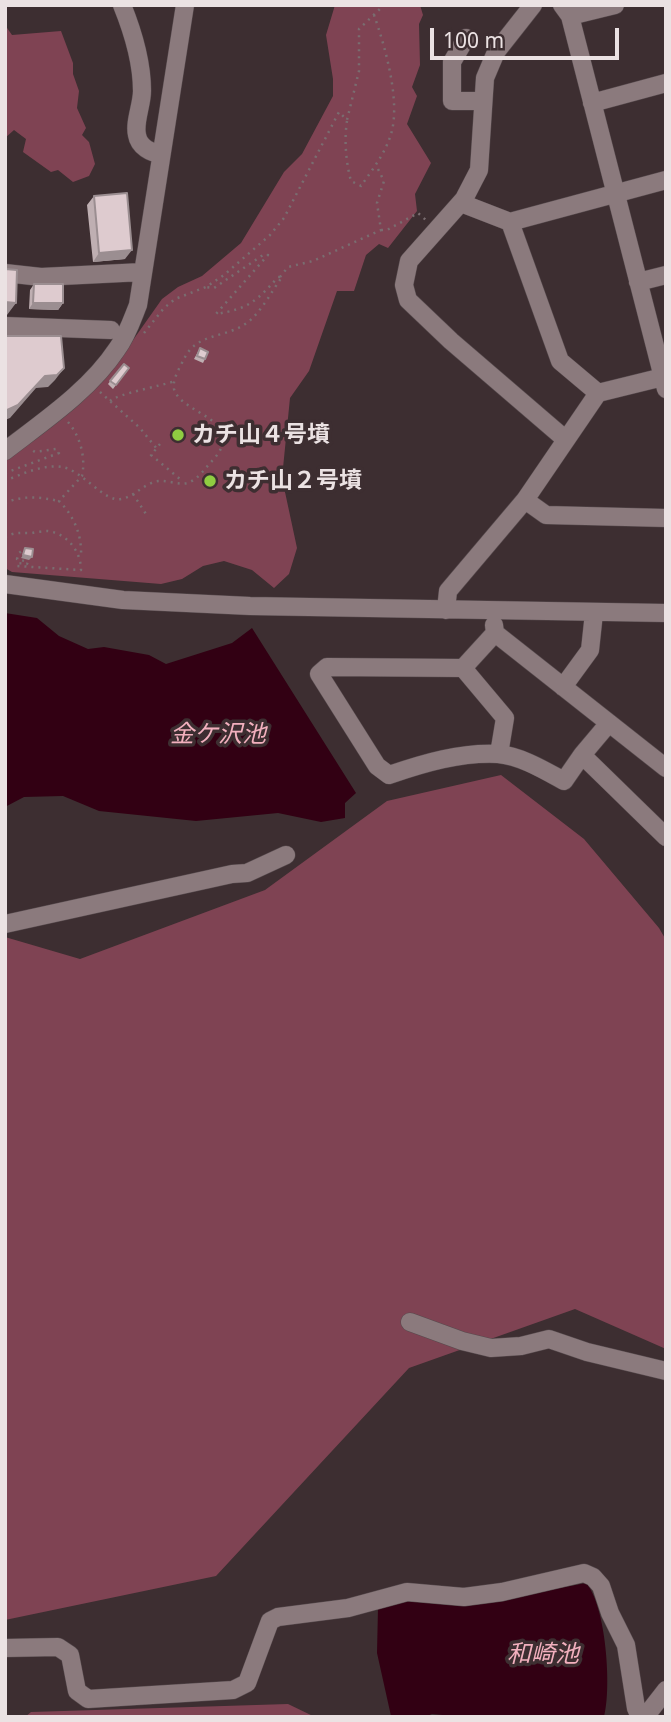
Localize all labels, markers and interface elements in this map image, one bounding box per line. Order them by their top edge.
scale bar [433,14,622,58]
text: 100 m [443,26,504,54]
place label: カチ山４号墳 [192,421,330,449]
marker: カチ山４号墳 [170,427,186,443]
place label: カチ山２号墳 [224,467,362,495]
marker: カチ山２号墳 [202,473,218,489]
water label: 金ケ沢池 [170,721,266,749]
water label: 和崎池 [507,1641,579,1669]

